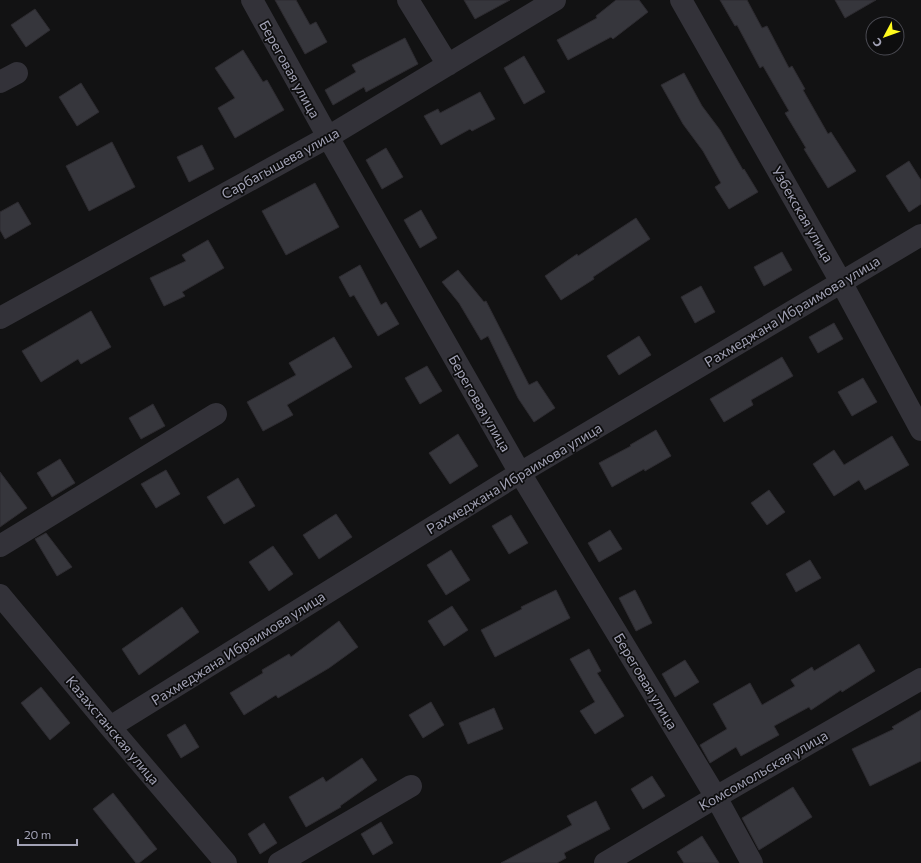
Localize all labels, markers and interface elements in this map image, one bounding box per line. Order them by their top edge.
north arrow [865,16,905,56]
street label: Береговая улица [256,17,324,121]
text: С [869,35,884,50]
street label: Сарбагышева улица [218,124,342,202]
street label: Узбекская улица [769,163,837,265]
street label: Рахмеджана Ибраимова улица [701,252,883,370]
street label: Береговая улица [445,351,515,455]
street label: Рахмеджана Ибраимова улица [423,419,605,537]
street label: Рахмеджана Ибраимова улица [148,587,328,709]
street label: Береговая улица [611,630,681,732]
street label: Казахстанская улица [63,672,163,788]
street label: Комсомольская улица [696,726,830,814]
scale bar [18,821,77,847]
text: 20 m [24,827,51,841]

